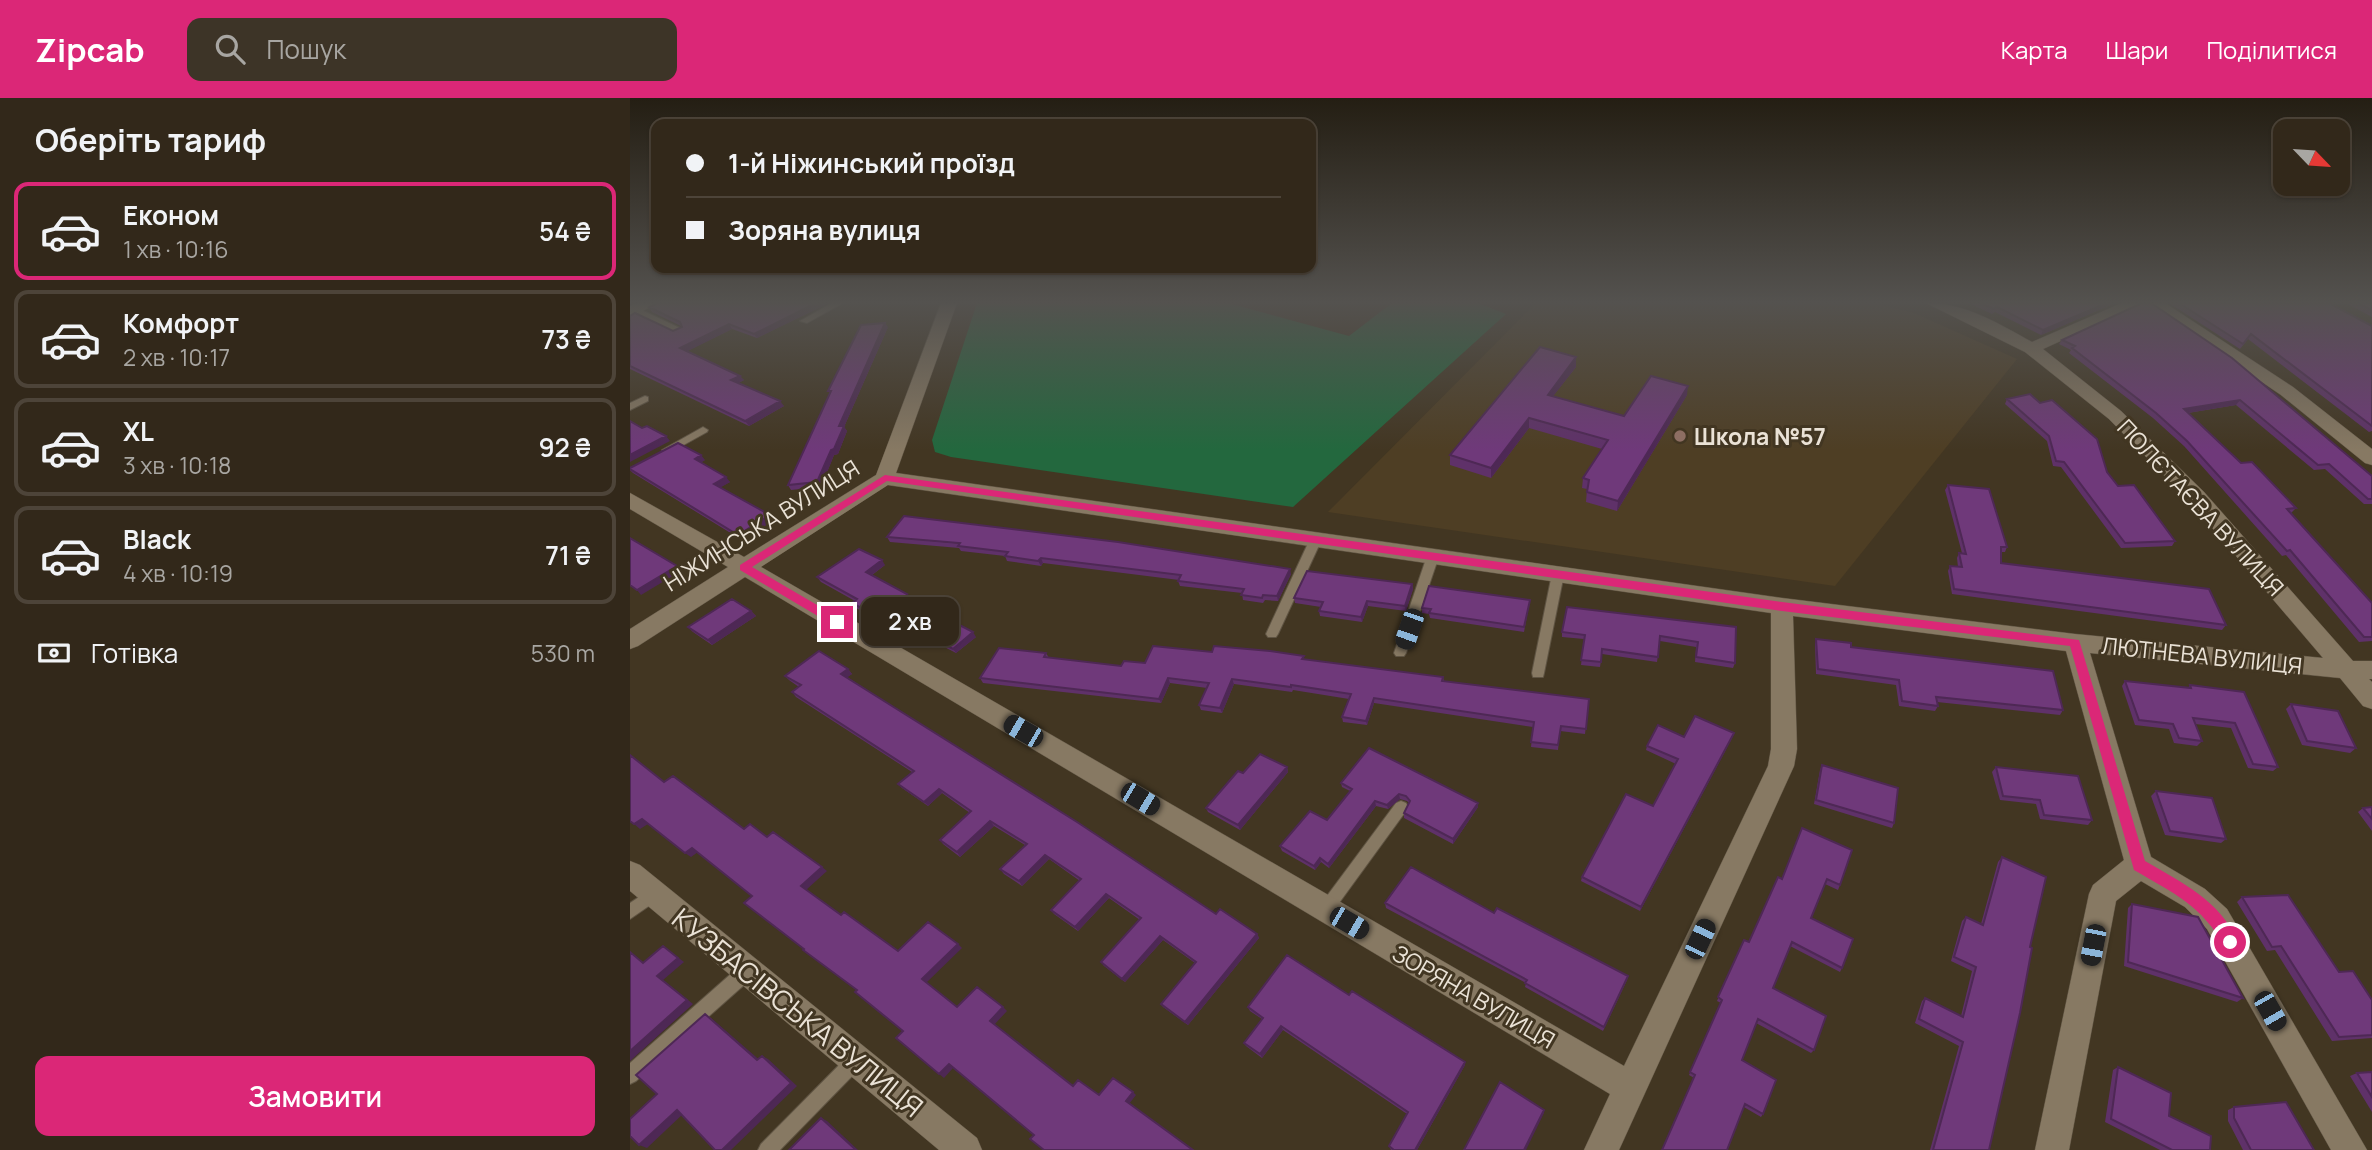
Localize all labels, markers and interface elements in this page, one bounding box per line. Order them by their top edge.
search box [187,18,677,81]
text: Zipcab [35,27,145,72]
icon: search [211,30,249,68]
text: Пошук [267,31,346,67]
text: Карта [2001,33,2068,66]
text: Шари [2106,33,2168,66]
text: Поділитися [2206,33,2337,66]
text: Оберіть тариф [35,118,266,162]
north arrow [2273,119,2350,196]
map controls [2273,119,2350,196]
text: 1-й Ніжинський проїзд [728,145,1015,181]
text: Економ [123,197,219,233]
icon: car [39,200,102,263]
text: Зоряна вулиця [728,212,921,248]
text: 54 ₴ [539,213,591,249]
text: 1 хв · 10:16 [123,233,229,265]
text: Комфорт [123,305,239,341]
icon: car [39,308,102,371]
text: 73 ₴ [541,321,591,357]
text: 2 хв · 10:17 [123,341,230,373]
street label: ПОЛЄТАЄВА ВУЛИЦЯ [2111,412,2291,602]
text: XL [123,413,154,449]
icon: car [39,416,102,479]
place label: Школа №57 [1694,420,1826,452]
marker: Школа №57 [1672,428,1688,444]
text: 92 ₴ [538,429,591,465]
text: 3 хв · 10:18 [123,449,231,481]
street label: НІЖИНСЬКА ВУЛИЦЯ [657,452,865,598]
text: Black [123,521,191,557]
icon: car [39,524,102,587]
text: 71 ₴ [545,537,591,573]
text: 4 хв · 10:19 [123,557,233,589]
callout: 2 хв [862,598,960,646]
text: 2 хв [888,605,932,637]
route end [821,606,853,638]
car [1393,606,1426,652]
street label: ЛЮТНЕВА ВУЛИЦЯ [2100,629,2304,681]
icon: cash [35,634,73,672]
text: Готівка [91,635,178,671]
text: 530 m [531,637,595,669]
car [1000,711,1047,751]
car [1117,779,1164,819]
street label: КУЗБАСІВСЬКА ВУЛИЦЯ [665,899,931,1125]
car [1326,903,1373,943]
car [1682,916,1719,962]
car [2079,922,2108,968]
route start [2214,926,2246,958]
street label: ЗОРЯНА ВУЛИЦЯ [1387,936,1561,1056]
car [2251,988,2290,1034]
button: Замовити [35,1056,595,1136]

